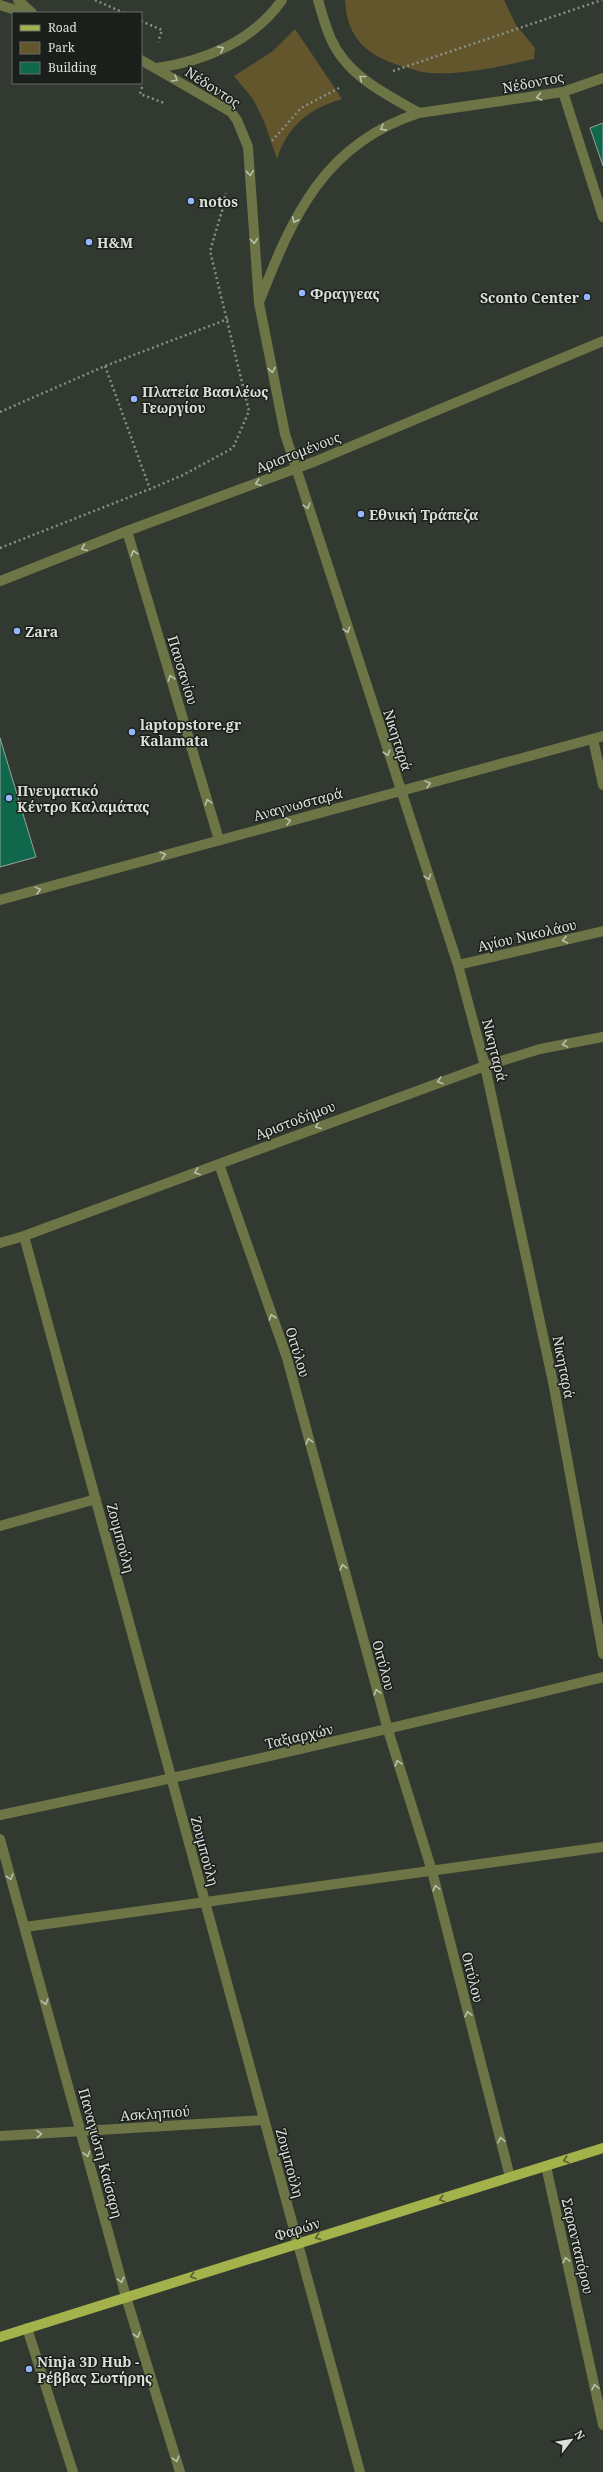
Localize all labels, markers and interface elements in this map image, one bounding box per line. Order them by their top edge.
legend [12,12,142,84]
text: Road [48,19,78,36]
text: Park [48,39,76,56]
one-way arrow [217,46,224,54]
text: Building [48,59,97,76]
street label: Νέδοντος [182,62,245,112]
street label: Νέδοντος [501,67,566,97]
one-way arrow [171,75,178,82]
one-way arrow [360,76,367,83]
one-way arrow [536,92,542,100]
one-way arrow [380,123,387,131]
one-way arrow [245,170,254,176]
place label: notos [199,192,238,211]
marker: notos [186,196,196,206]
one-way arrow [292,216,300,224]
place label: H&M [97,233,133,252]
marker: H&M [84,237,94,247]
one-way arrow [249,238,258,244]
place label: Φραγγεας [310,284,380,303]
marker: Φραγγεας [297,288,307,298]
place label: Sconto Center [480,288,580,307]
marker: Sconto Center [582,292,592,302]
one-way arrow [267,366,276,373]
place label: Πλατεία Βασιλέως Γεωργίου [142,382,269,417]
marker: Πλατεία Βασιλέως Γεωργίου [129,394,139,404]
street label: Αριστομένους [253,427,343,477]
one-way arrow [255,478,262,486]
one-way arrow [302,502,311,509]
place label: Εθνική Τράπεζα [369,505,479,524]
marker: Εθνική Τράπεζα [356,509,366,519]
one-way arrow [81,543,89,551]
one-way arrow [130,550,139,557]
place label: Zara [25,622,58,641]
marker: Zara [12,626,22,636]
one-way arrow [342,626,351,633]
street label: Παυσανίου [163,633,203,707]
one-way arrow [167,674,176,681]
street label: Νικηταρά [379,707,417,773]
place label: laptopstore.gr Kalamata [140,715,242,750]
marker: laptopstore.gr Kalamata [127,727,137,737]
one-way arrow [383,750,391,757]
one-way arrow [424,780,431,789]
place label: Πνευματικό Κέντρο Καλαμάτας [17,781,150,816]
street label: Αναγνωσταρά [251,783,345,825]
marker: Πνευματικό Κέντρο Καλαμάτας [4,793,14,803]
one-way arrow [204,799,213,806]
one-way arrow [285,817,292,826]
one-way arrow [159,851,166,860]
one-way arrow [424,873,432,880]
one-way arrow [34,886,41,894]
street label: Αγίου Νικολάου [476,914,578,956]
one-way arrow [562,936,568,944]
street label: Νικηταρά [478,1017,512,1083]
one-way arrow [561,1039,568,1047]
one-way arrow [437,1077,444,1085]
street label: Αριστοδήμου [252,1096,338,1144]
one-way arrow [315,1122,322,1130]
one-way arrow [193,1167,200,1175]
one-way arrow [269,1313,277,1320]
street label: Οιτύλου [281,1325,315,1379]
street label: Νικηταρά [549,1334,579,1400]
one-way arrow [306,1438,314,1445]
street label: Ζουμπούλη [103,1501,139,1575]
one-way arrow [340,1564,348,1570]
street label: Οιτύλου [368,1638,400,1692]
one-way arrow [374,1689,382,1696]
street label: Ταξιαρχών [263,1719,335,1753]
one-way arrow [394,1760,403,1767]
street label: Ζουμπούλη [187,1814,223,1888]
one-way arrow [6,1873,14,1880]
one-way arrow [432,1884,441,1891]
street label: Οιτύλου [458,1950,488,2004]
one-way arrow [40,1998,49,2005]
one-way arrow [465,2010,473,2017]
street label: Παναγιώτη Καίσαρη [74,2086,128,2220]
street label: Ασκληπιού [119,2101,191,2125]
street label: Ζουμπούλη [272,2126,308,2200]
one-way arrow [36,2130,42,2139]
one-way arrow [497,2136,505,2143]
one-way arrow [82,2151,91,2158]
one-way arrow [562,2155,569,2164]
one-way arrow [438,2194,445,2203]
street label: Σαρανταπόρου [558,2196,598,2296]
street label: Φαρών [272,2213,322,2245]
one-way arrow [314,2232,321,2241]
one-way arrow [563,2257,571,2263]
one-way arrow [190,2271,197,2280]
one-way arrow [116,2276,125,2283]
one-way arrow [133,2331,141,2338]
place label: Ninja 3D Hub - Ρέββας Σωτήρης [37,2352,152,2387]
marker: Ninja 3D Hub - Ρέββας Σωτήρης [24,2364,34,2374]
one-way arrow [591,2384,599,2390]
north arrow [551,2420,591,2460]
text: N [571,2427,589,2442]
one-way arrow [171,2455,180,2462]

